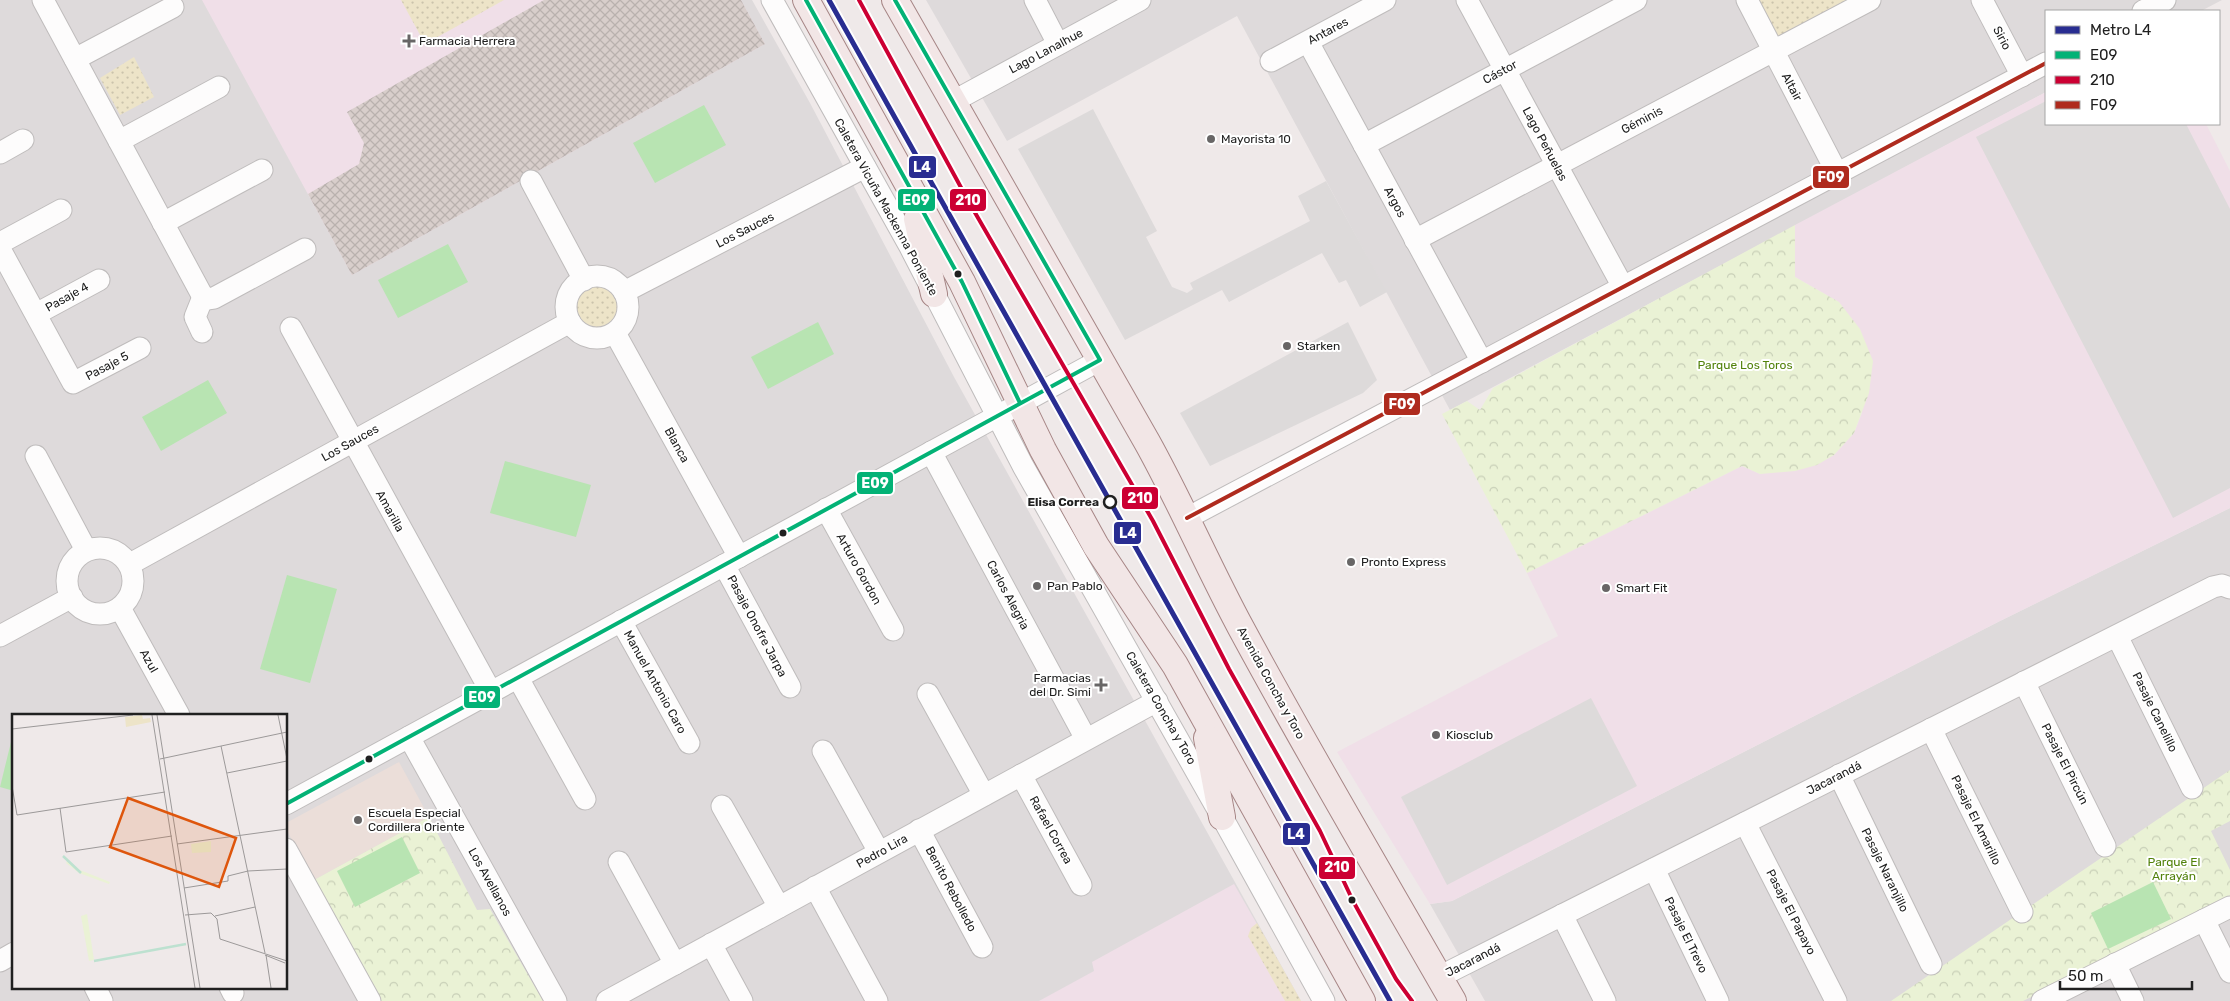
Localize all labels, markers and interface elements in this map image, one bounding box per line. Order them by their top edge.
legend [2045,10,2220,125]
street label: Antares [1305,15,1351,47]
text: Metro L4 [2090,21,2151,39]
street label: Sirio [1990,24,2014,52]
street label: Lago Lanalhue [1007,25,1086,76]
place label: Farmacia Herrera [419,34,515,48]
marker: Farmacia Herrera [403,35,415,47]
text: E09 [2090,46,2118,64]
street label: Cástor [1480,57,1520,87]
street label: Altair [1779,71,1805,104]
text: 210 [2090,71,2115,89]
text: F09 [2090,96,2117,114]
street label: Géminis [1619,103,1665,137]
street label: Lago Peñuelas [1520,105,1570,183]
street label: Caletera Vicuña Mackenna Poniente [831,116,941,298]
place label: Mayorista 10 [1221,132,1291,146]
marker: Mayorista 10 [1205,133,1217,145]
line badge: L4 [908,155,937,179]
text: L4 [913,159,931,176]
line badge: F09 [1812,165,1850,189]
text: F09 [1817,169,1845,186]
street label: Argos [1381,184,1409,220]
line badge: E09 [897,188,936,212]
line badge: 210 [949,188,987,212]
text: E09 [902,192,930,209]
text: 210 [955,192,981,209]
street label: Los Sauces [714,209,776,251]
unlabelled marker [953,269,963,279]
street label: Pasaje 4 [43,279,92,315]
place label: Starken [1297,339,1340,353]
marker: Starken [1281,340,1293,352]
street label: Pasaje 5 [83,349,131,383]
park label: Parque Los Toros [1697,358,1793,372]
line badge: F09 [1383,392,1421,416]
text: F09 [1388,396,1416,413]
street label: Los Sauces [319,422,381,464]
street label: Blanca [662,425,692,465]
line badge: E09 [856,471,894,495]
text: E09 [861,475,889,492]
line badge: 210 [1121,486,1159,510]
street label: Amarilla [373,488,407,534]
text: 210 [1127,490,1153,507]
place label: Elisa Correa [1027,495,1099,509]
marker: Elisa Correa [1103,495,1117,509]
line badge: L4 [1113,521,1142,545]
text: L4 [1119,525,1137,542]
unlabelled marker [778,528,788,538]
street label: Arturo Gordon [834,531,884,607]
place label: Pronto Express [1361,555,1446,569]
marker: Pronto Express [1345,556,1357,568]
street label: Carlos Alegria [984,558,1032,632]
street label: Pasaje Onofre Jarpa [724,573,790,679]
place label: Pan Pablo [1047,579,1103,593]
marker: Pan Pablo [1031,580,1043,592]
place label: Smart Fit [1616,581,1668,595]
marker: Smart Fit [1600,582,1612,594]
street label: Avenida Concha y Toro [1234,625,1308,742]
street label: Manuel Antonio Caro [621,628,689,736]
street label: Azul [137,647,161,675]
street label: Caletera Concha y Toro [1123,649,1199,767]
street label: Pasaje Canelillo [2130,670,2180,754]
place label: Farmacias del Dr. Simi [1029,671,1091,699]
marker: Farmacias del Dr. Simi [1095,679,1107,691]
line badge: E09 [463,685,501,709]
text: E09 [468,689,496,706]
inset map [12,714,288,988]
street label: Pasaje El Pircún [2039,721,2091,807]
place label: Kiosclub [1446,728,1493,742]
marker: Kiosclub [1430,729,1442,741]
unlabelled marker [364,754,374,764]
street label: Jacarandá [1804,758,1864,798]
street label: Pasaje El Amarillo [1948,773,2004,867]
street label: Rafael Correa [1027,794,1075,866]
place label: Escuela Especial Cordillera Oriente [368,806,465,834]
marker: Escuela Especial Cordillera Oriente [352,814,364,826]
line badge: L4 [1282,822,1311,846]
text: L4 [1287,826,1305,843]
street label: Pasaje Naranjillo [1859,826,1911,914]
street label: Pedro Lira [854,831,910,871]
street label: Benito Rebolledo [923,844,979,934]
street label: Los Avellanos [466,845,514,919]
park label: Parque El Arrayán [2148,855,2201,883]
line badge: 210 [1318,856,1356,880]
text: 210 [1324,859,1350,876]
street label: Pasaje El Papayo [1763,867,1819,957]
unlabelled marker [1347,895,1357,905]
street label: Pasaje El Trevo [1662,895,1710,975]
street label: Jacarandá [1443,940,1503,980]
scale bar [2060,958,2192,990]
text: 50 m [2068,967,2103,985]

